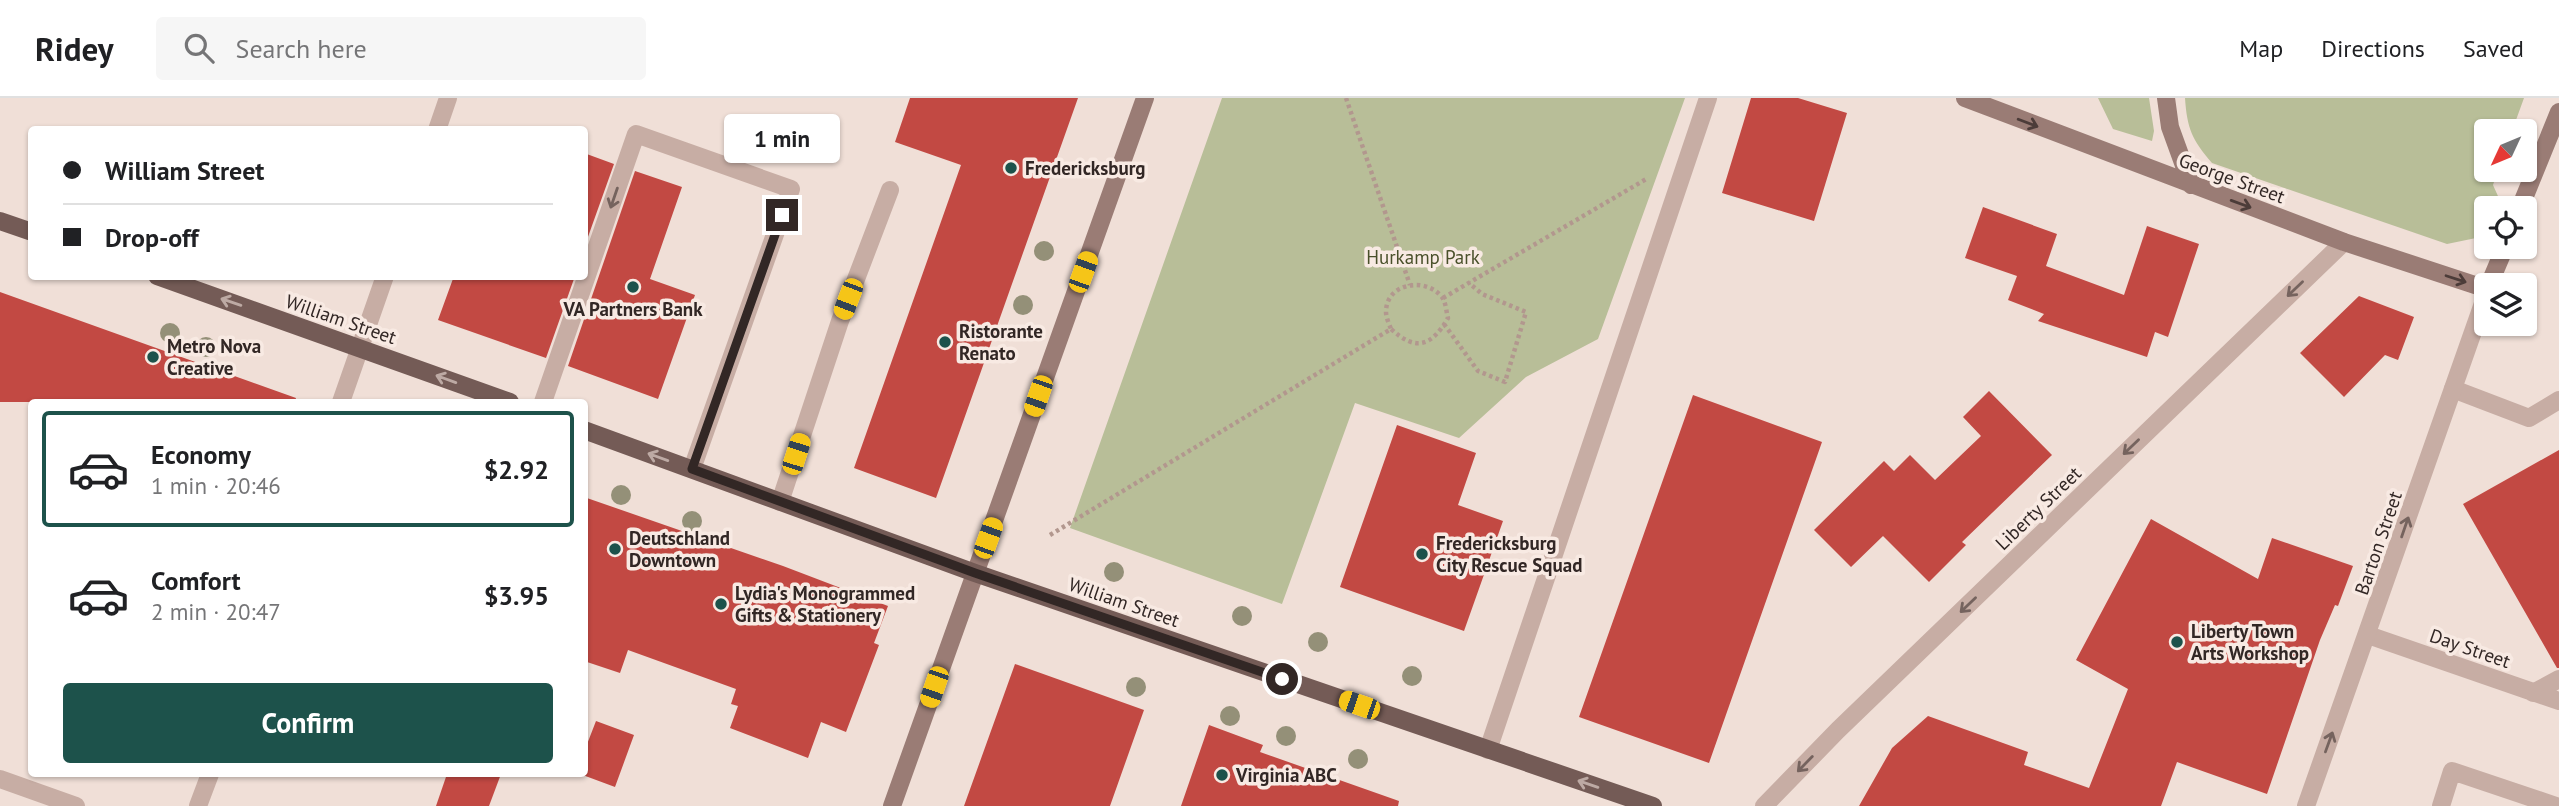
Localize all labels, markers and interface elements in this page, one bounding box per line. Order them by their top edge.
search box [156,17,646,80]
text: Ridey [35,27,114,70]
icon: search [180,29,218,67]
text: Search here [236,32,367,65]
text: Map [2239,33,2283,64]
text: Directions [2321,33,2425,64]
text: Saved [2463,33,2524,64]
callout: 1 min [724,114,840,162]
one-way arrow [2017,117,2039,130]
north arrow [2474,119,2538,182]
map controls [2474,119,2537,336]
text: 1 min [754,124,810,153]
street label: George Street [2176,148,2289,208]
text: William Street [105,154,264,187]
place label: Fredericksburg [1025,156,1145,180]
marker: Fredericksburg [1003,160,1019,176]
one-way arrow [607,187,619,209]
button: locate [2474,196,2537,259]
one-way arrow [2230,198,2252,211]
route end [766,199,798,231]
text: Drop-off [105,221,199,254]
park label: Hurkamp Park [1366,245,1480,269]
car [1066,249,1101,295]
button: layers [2474,273,2537,336]
one-way arrow [2444,274,2466,286]
car [831,276,866,322]
marker: VA Partners Bank [625,279,641,295]
one-way arrow [2287,280,2304,297]
street label: William Street [283,289,400,349]
one-way arrow [221,295,243,308]
place label: VA Partners Bank [562,297,703,321]
place label: Ristorante Renato [959,319,1043,365]
place label: Metro Nova Creative [167,334,261,380]
marker: Ristorante Renato [937,334,953,350]
marker: Metro Nova Creative [145,349,161,365]
one-way arrow [435,372,457,384]
car [1022,373,1055,419]
car [780,431,813,477]
icon: car [67,438,130,501]
text: Economy [151,438,251,471]
one-way arrow [2123,438,2140,455]
one-way arrow [647,450,669,462]
text: $2.92 [484,453,549,486]
street label: Liberty Street [1990,461,2086,555]
text: 1 min · 20:46 [151,471,281,500]
street label: Barton Street [2349,488,2407,598]
car [971,515,1006,561]
one-way arrow [2400,517,2412,539]
place label: Deutschland Downtown [629,526,730,572]
place label: Fredericksburg City Rescue Squad [1436,531,1582,577]
marker: Deutschland Downtown [607,541,623,557]
marker: Fredericksburg City Rescue Squad [1414,546,1430,562]
icon: car [67,564,130,627]
text: Comfort [151,564,241,597]
street label: William Street [1066,572,1183,632]
text: $3.95 [484,579,549,612]
place label: Lydia's Monogrammed Gifts & Stationery [735,581,915,627]
marker: Lydia's Monogrammed Gifts & Stationery [713,596,729,612]
one-way arrow [1960,596,1977,613]
text: 2 min · 20:47 [151,597,281,626]
place label: Liberty Town Arts Workshop [2191,619,2309,665]
street label: Day Street [2427,623,2514,673]
marker: Liberty Town Arts Workshop [2169,634,2185,650]
route start [1266,663,1298,695]
car [918,664,951,710]
button: Confirm [63,683,553,763]
car [1336,688,1383,722]
one-way arrow [2324,731,2336,753]
one-way arrow [1797,755,1814,772]
place label: Virginia ABC [1235,763,1337,787]
marker: Virginia ABC [1214,767,1230,783]
one-way arrow [1577,777,1599,790]

